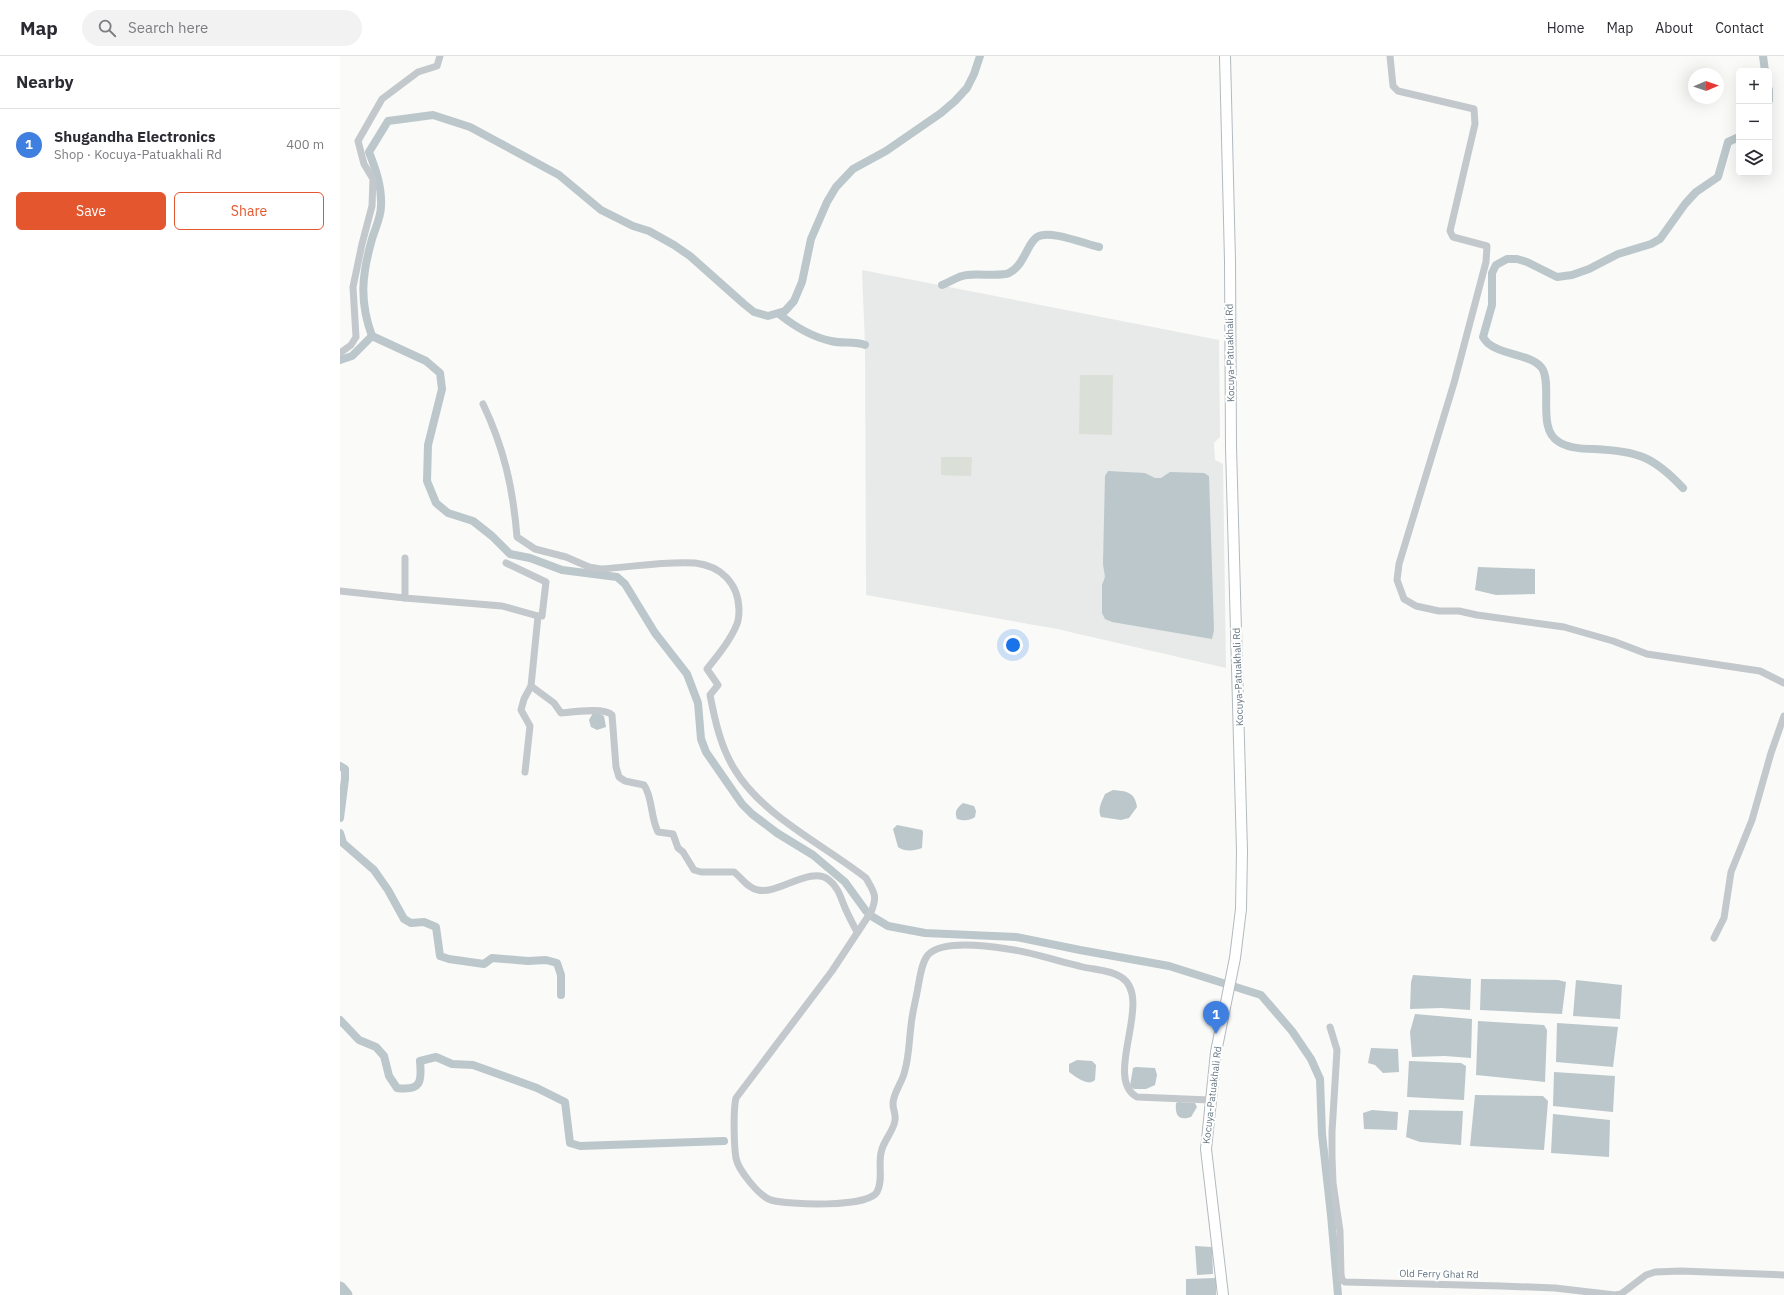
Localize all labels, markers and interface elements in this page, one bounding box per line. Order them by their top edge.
search box [82,10,362,46]
text: Map [20,16,58,40]
icon: search [96,17,118,39]
text: Search here [128,18,208,37]
text: Home [1547,19,1584,37]
text: Map [1606,19,1633,37]
text: About [1655,19,1693,37]
text: Contact [1715,19,1764,37]
north arrow [1688,68,1724,104]
map controls [1736,68,1772,176]
button: + [1736,68,1772,104]
text: Nearby [16,71,74,93]
button: − [1736,104,1772,140]
text: Shugandha Electronics [54,127,216,146]
text: 1 [25,136,33,153]
text: 400 m [286,136,324,153]
button: layers [1736,140,1772,176]
text: Shop · Kocuya-Patuakhali Rd [54,146,222,163]
button: Save [16,192,166,230]
button: Share [174,192,324,230]
street label: Kocuya-Patuakhali Rd [1223,304,1237,402]
street label: Kocuya-Patuakhali Rd [1230,628,1246,726]
your location [1003,635,1023,655]
pin: 1 [1203,1001,1229,1034]
street label: Kocuya-Patuakhali Rd [1200,1045,1224,1145]
street label: Old Ferry Ghat Rd [1399,1267,1479,1281]

